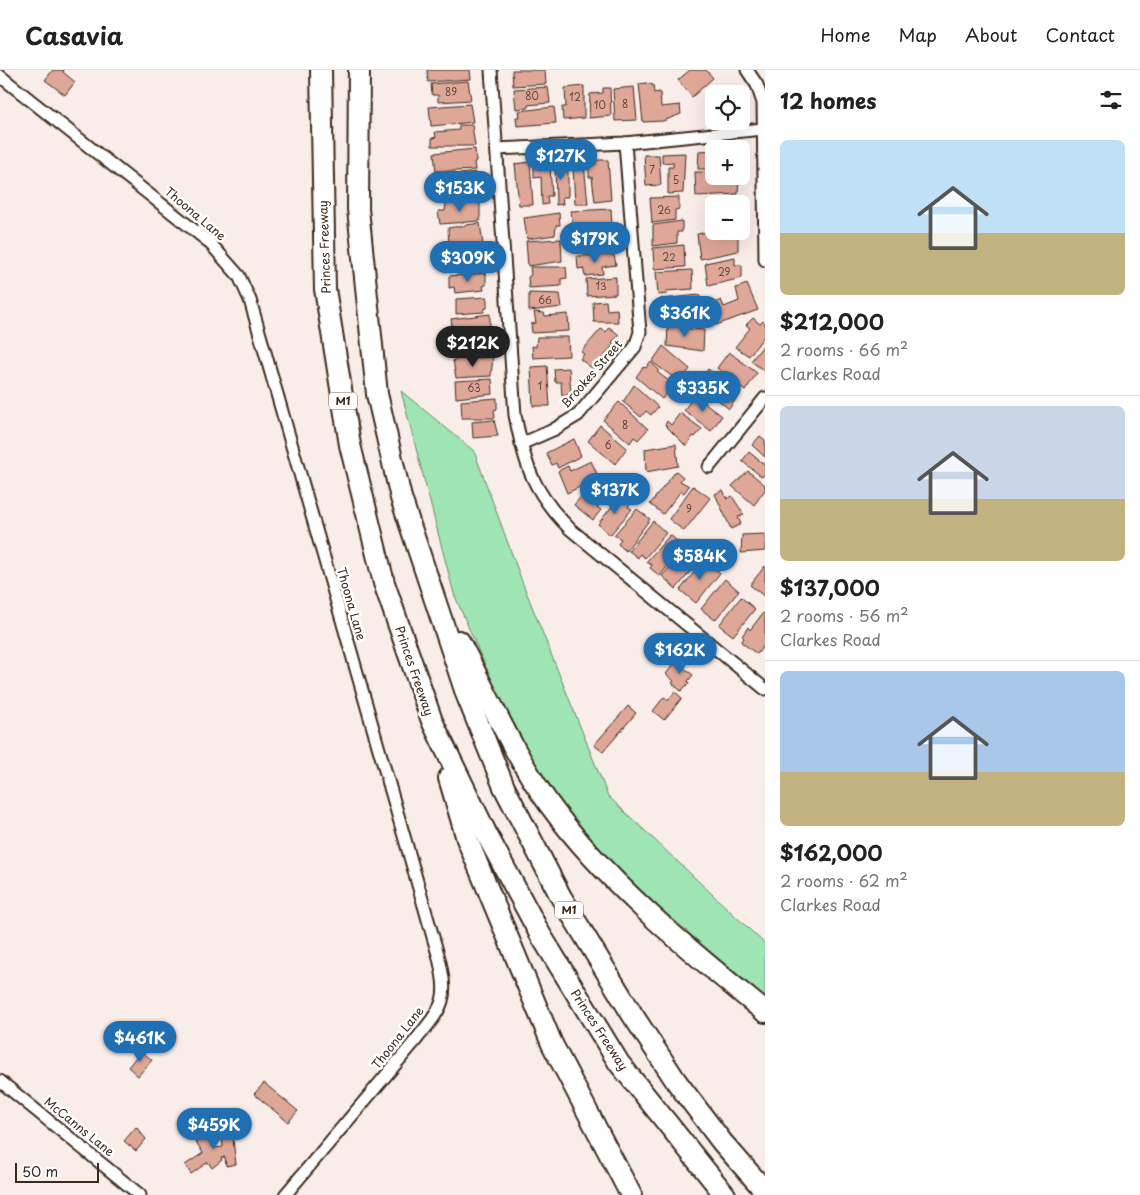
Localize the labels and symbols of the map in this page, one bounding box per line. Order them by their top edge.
house number: 89 [445,84,457,99]
house number: 80 [525,88,539,103]
house number: 12 [569,89,581,104]
house number: 8 [622,96,628,111]
house number: 10 [594,97,606,112]
pin: $127K [526,138,596,181]
house number: 7 [649,162,655,177]
pin: $153K [425,170,495,213]
house number: 5 [673,172,679,187]
street label: Thoona Lane [161,182,230,244]
street label: Princes Freeway [313,200,335,294]
house number: 26 [657,202,671,217]
pin: $179K [560,222,630,264]
pin: $309K [433,240,503,283]
house number: 22 [662,249,676,264]
house number: 29 [718,264,731,279]
house number: 13 [595,278,607,293]
house number: 66 [538,292,552,307]
pin: $361K [650,296,720,338]
pin: $212K [438,326,508,368]
street label: Brookes Street [556,335,626,411]
pin: $335K [668,370,738,413]
house number: 1 [538,378,542,393]
house number: 63 [467,380,481,395]
road number: M1 [329,392,357,410]
house number: 8 [622,417,628,432]
house number: 6 [604,437,612,452]
pin: $137K [580,472,650,515]
house number: 9 [686,501,692,516]
pin: $584K [665,538,735,581]
street label: Thoona Lane [333,565,371,643]
street label: Princes Freeway [391,624,439,718]
pin: $162K [645,632,715,675]
road number: M1 [555,902,583,918]
street label: Princes Freeway [567,985,633,1074]
street label: Thoona Lane [367,1002,428,1073]
pin: $461K [105,1020,175,1063]
street label: McCanns Lane [41,1092,119,1160]
pin: $459K [179,1108,249,1150]
scale bar [15,1160,99,1183]

